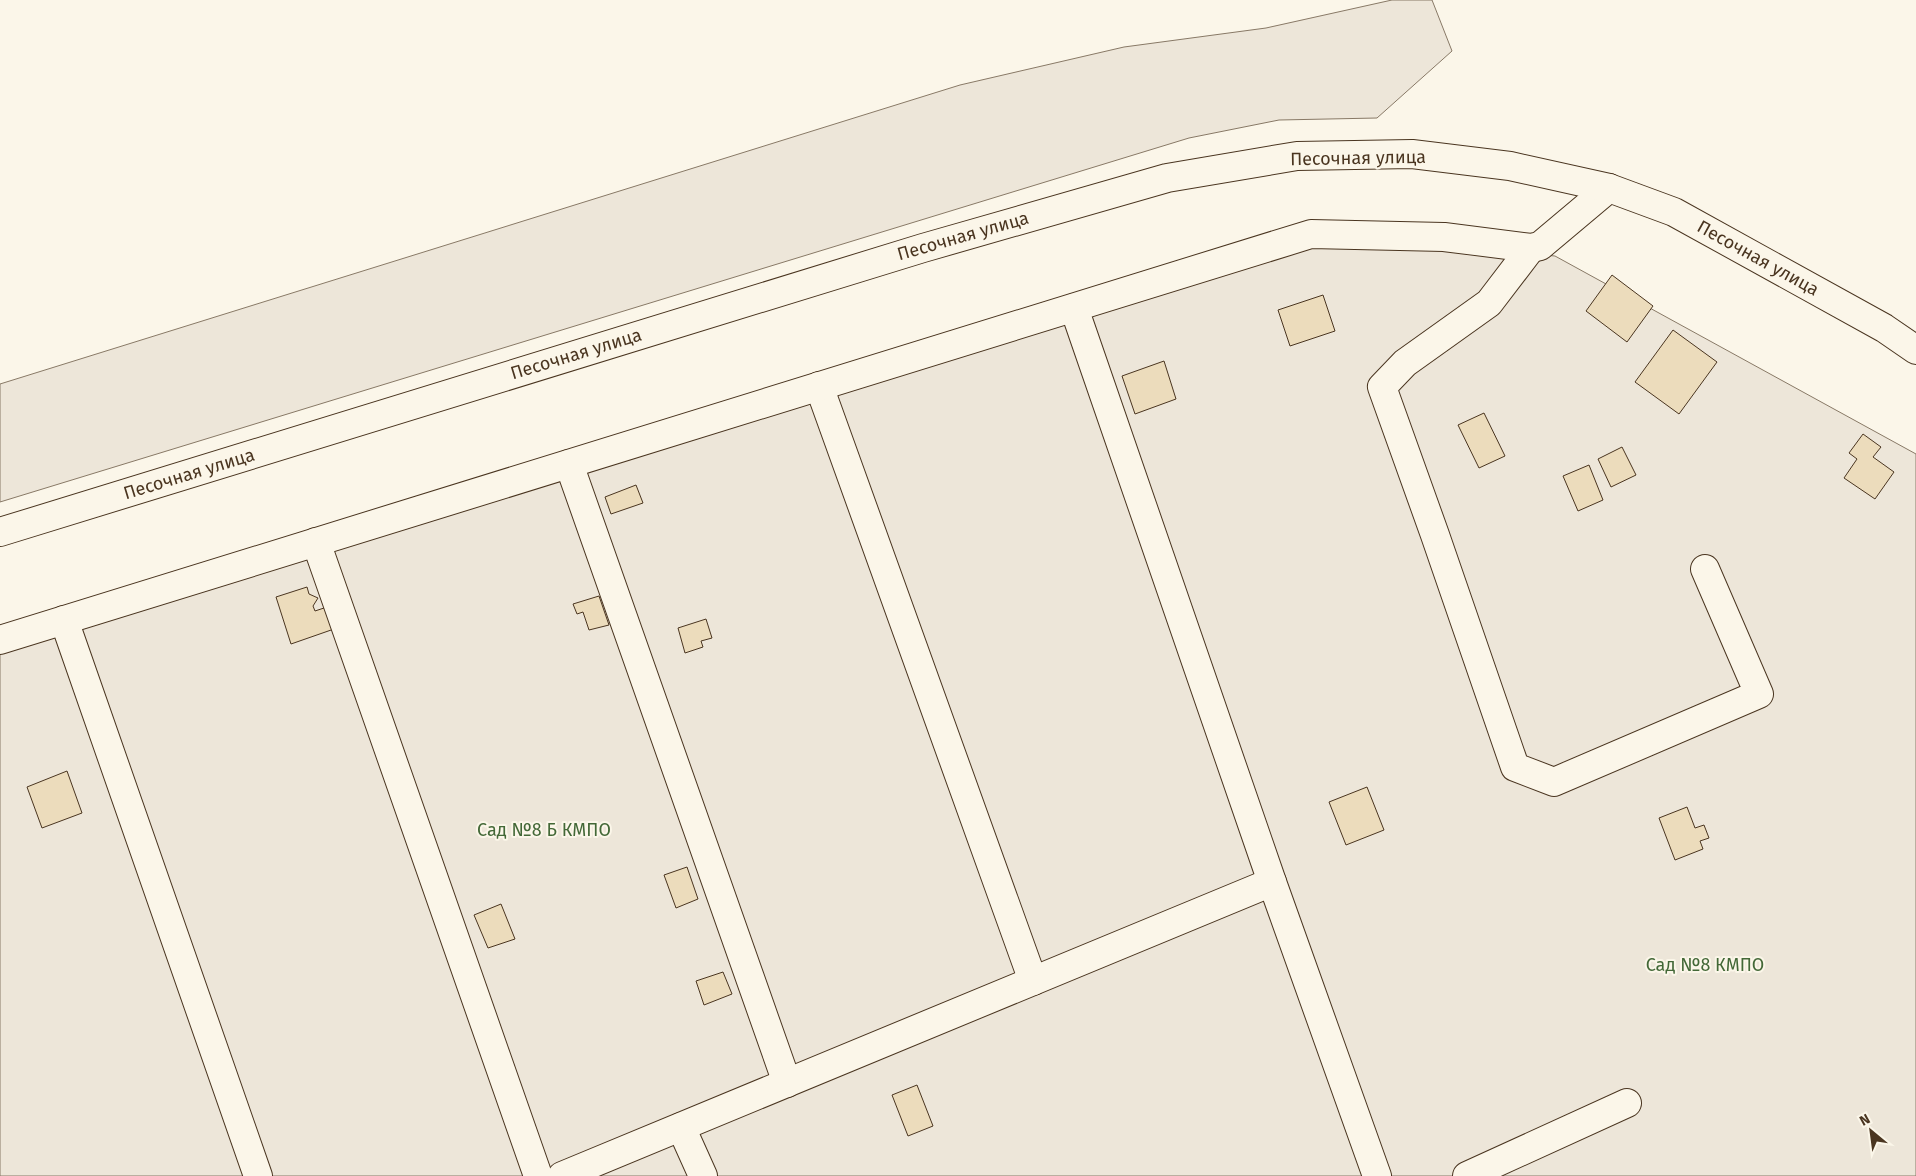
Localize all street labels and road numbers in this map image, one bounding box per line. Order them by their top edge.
street label: Песочная улица [1290,146,1426,170]
street label: Песочная улица [895,207,1031,265]
street label: Песочная улица [1693,215,1823,301]
street label: Песочная улица [508,324,644,384]
street label: Песочная улица [121,444,257,504]

